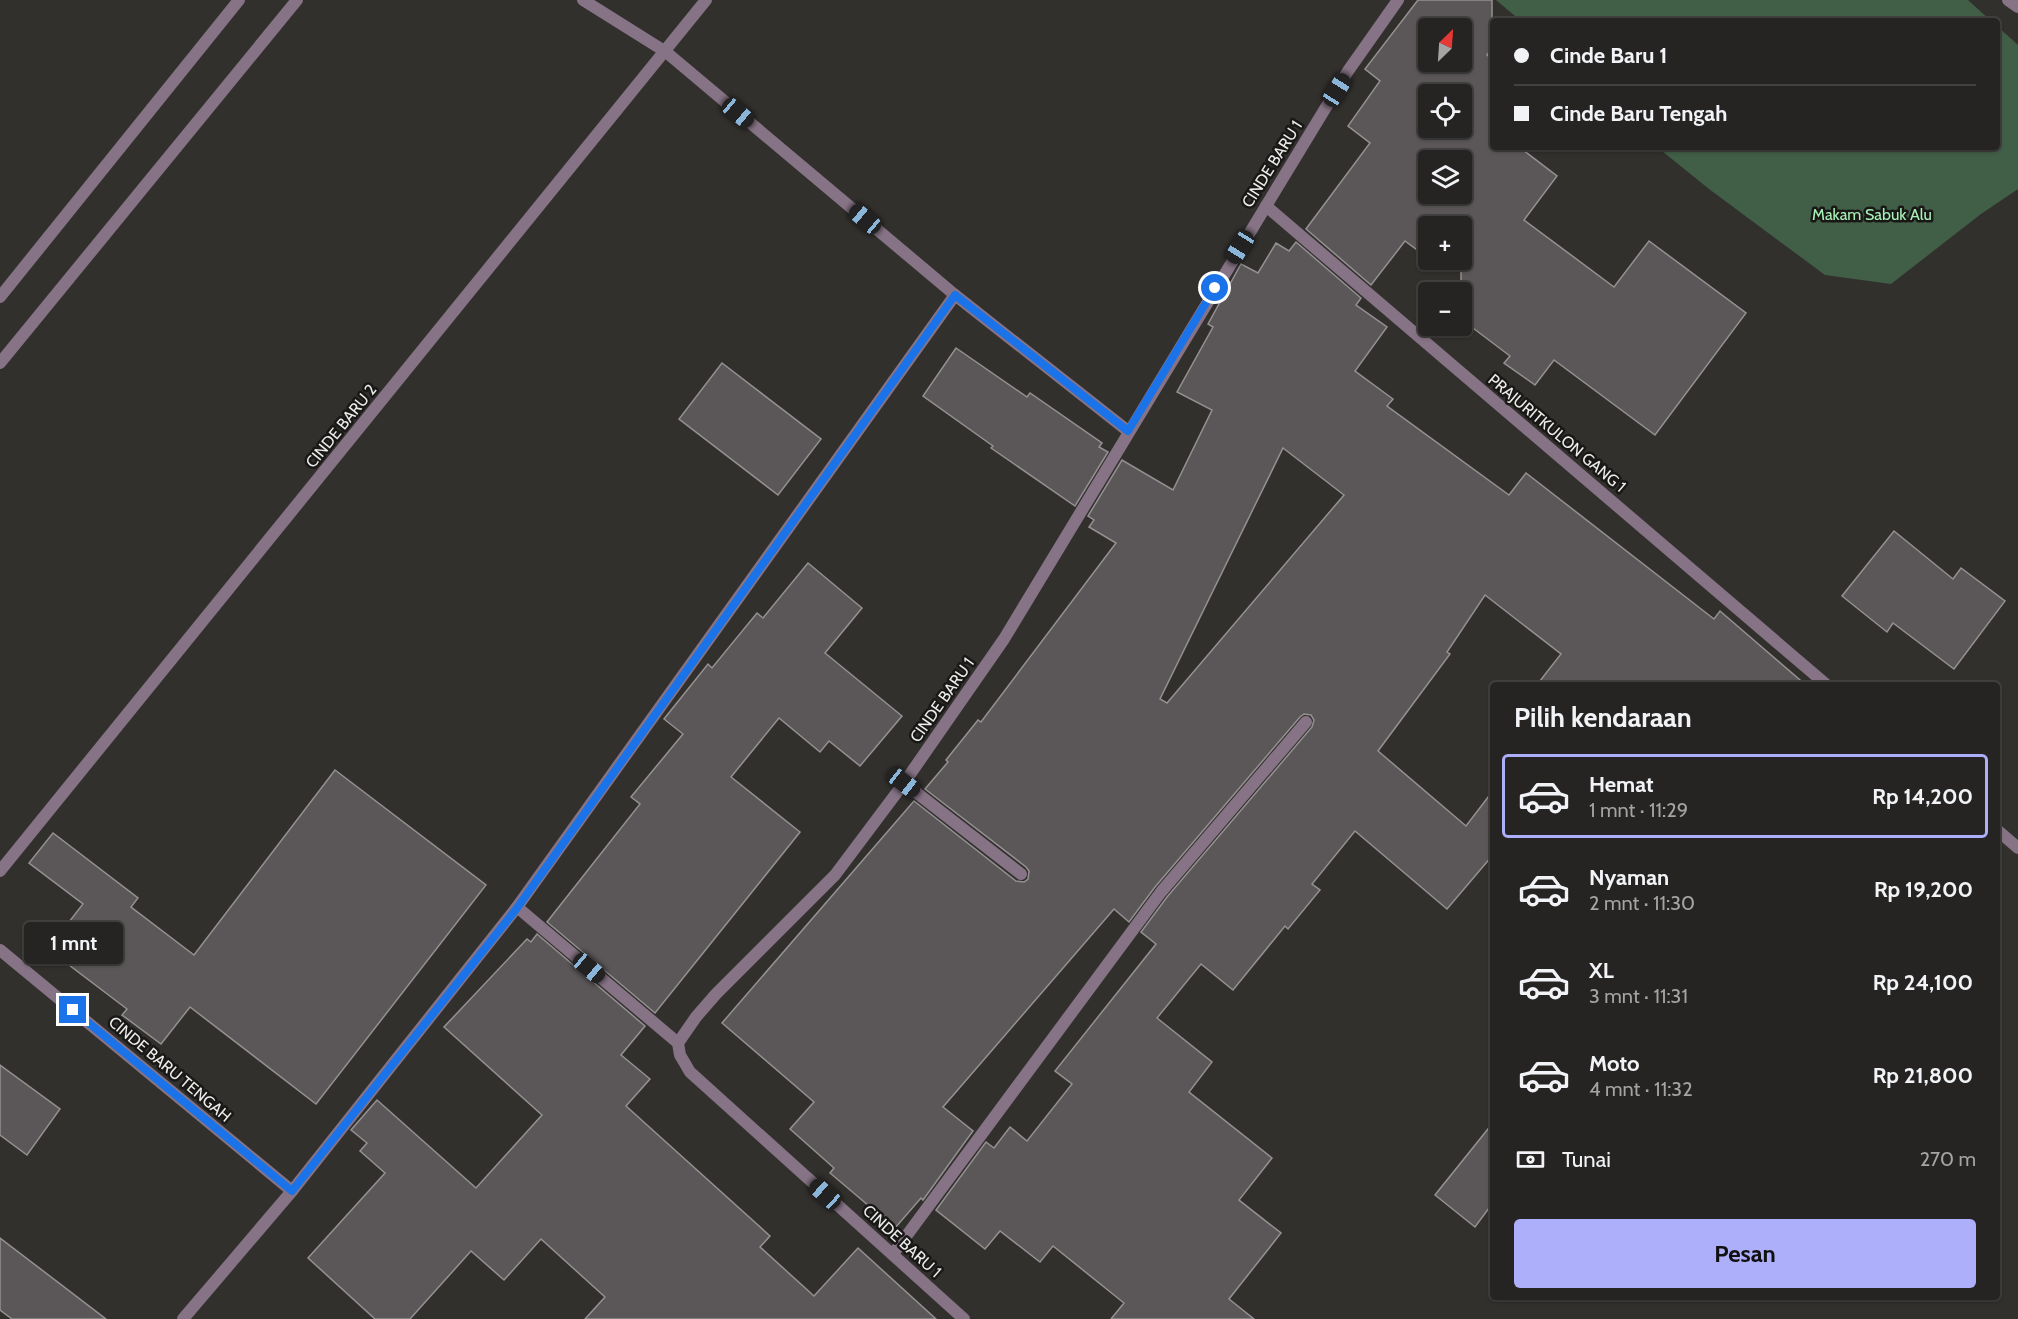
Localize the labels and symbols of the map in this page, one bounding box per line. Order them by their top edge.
north arrow [1418,18,1472,72]
car [1320,70,1354,110]
car [718,95,758,131]
street label: CINDE BARU 1 [1238,117,1306,211]
car [845,201,885,237]
park label: Makam Sabuk Alu [1812,205,1932,224]
car [1223,227,1257,267]
route start [1201,274,1228,301]
street label: PRAJURITKULON GANG 1 [1484,370,1630,496]
street label: CINDE BARU 2 [302,380,380,472]
street label: CINDE BARU 1 [906,654,978,746]
car [884,765,924,801]
callout: 1 mnt [23,923,122,965]
car [569,950,609,986]
route end [59,996,86,1023]
street label: CINDE BARU TENGAH [105,1012,235,1126]
car [806,1175,844,1213]
street label: CINDE BARU 1 [859,1201,945,1281]

